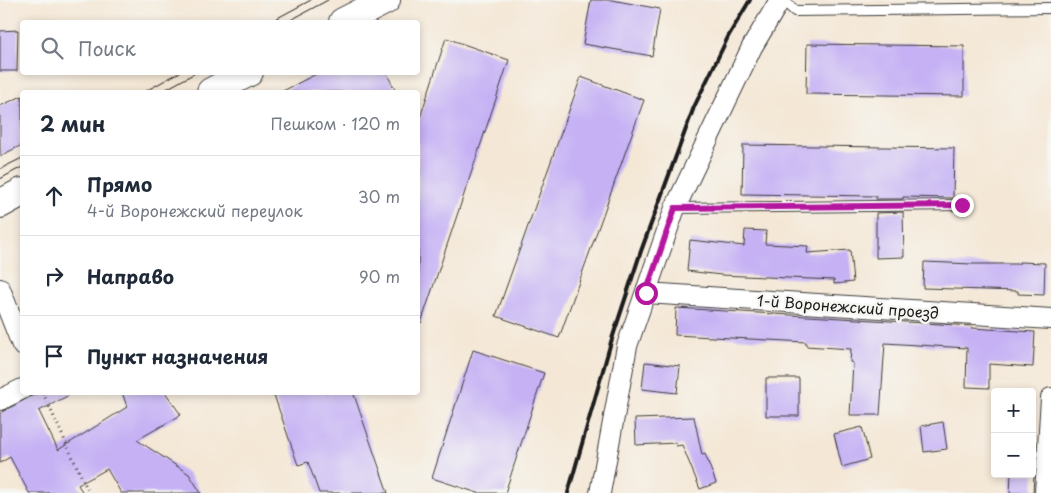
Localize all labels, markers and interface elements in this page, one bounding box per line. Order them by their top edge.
search box [20,20,420,75]
icon: search [38,34,66,62]
text: Поиск [78,34,136,62]
text: 2 мин [40,107,105,139]
text: Пешком · 120 m [271,111,400,135]
text: Прямо [87,170,152,198]
icon: ahead [40,182,68,210]
text: 30 m [358,184,400,208]
route end [951,194,974,217]
text: 4-й Воронежский переулок [87,198,303,222]
icon: right [40,262,68,290]
text: Направо [87,262,174,290]
text: 90 m [359,264,400,288]
route start [635,282,658,305]
street label: 1-й Воронежский проезд [756,288,940,324]
icon: arrive [40,342,68,370]
text: Пункт назначения [87,342,268,370]
map controls [991,388,1036,478]
button: + [991,388,1036,433]
button: − [991,433,1036,478]

